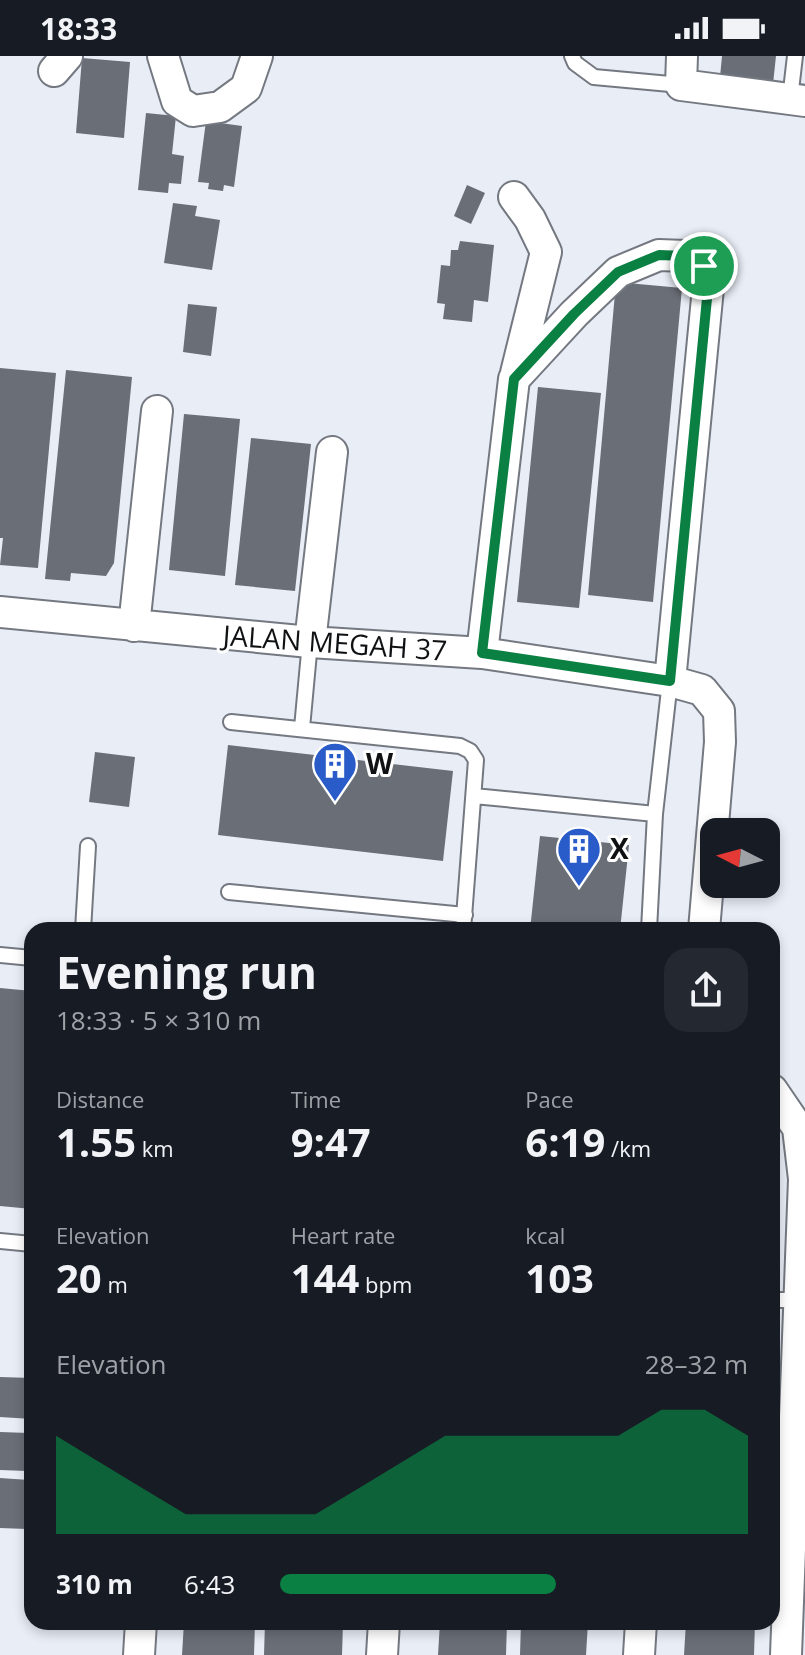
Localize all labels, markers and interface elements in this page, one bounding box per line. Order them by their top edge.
text: 18:33 [40,8,117,49]
pin [670,232,738,300]
icon: arrive [682,244,726,288]
street label: JALAN MEGAH 37 [219,615,448,669]
building icon: W [311,740,359,803]
place label: W [366,744,394,782]
north arrow [700,818,780,898]
map controls [700,818,780,898]
building icon: X [555,825,603,888]
place label: X [610,829,629,867]
text: Evening run [56,942,317,1002]
button: share [664,948,748,1032]
text: 18:33 · 5 × 310 m [56,1002,261,1038]
text: Distance [56,1084,144,1114]
text: Time [291,1084,341,1114]
text: Pace [525,1084,574,1114]
text: 1.55 [56,1114,136,1169]
text: 9:47 [291,1114,371,1169]
text: 6:19 [525,1114,605,1169]
text: km [136,1133,174,1163]
text: /km [605,1133,651,1163]
text: Elevation [56,1220,149,1250]
text: Heart rate [291,1220,395,1250]
text: kcal [525,1220,565,1250]
text: 20 [56,1250,102,1305]
text: 144 [291,1250,359,1305]
text: 103 [525,1250,594,1305]
text: m [102,1269,128,1299]
text: bpm [359,1269,412,1299]
text: Elevation [56,1346,166,1382]
text: 28–32 m [645,1346,748,1382]
text: 310 m [56,1566,133,1602]
text: 6:43 [184,1566,235,1602]

